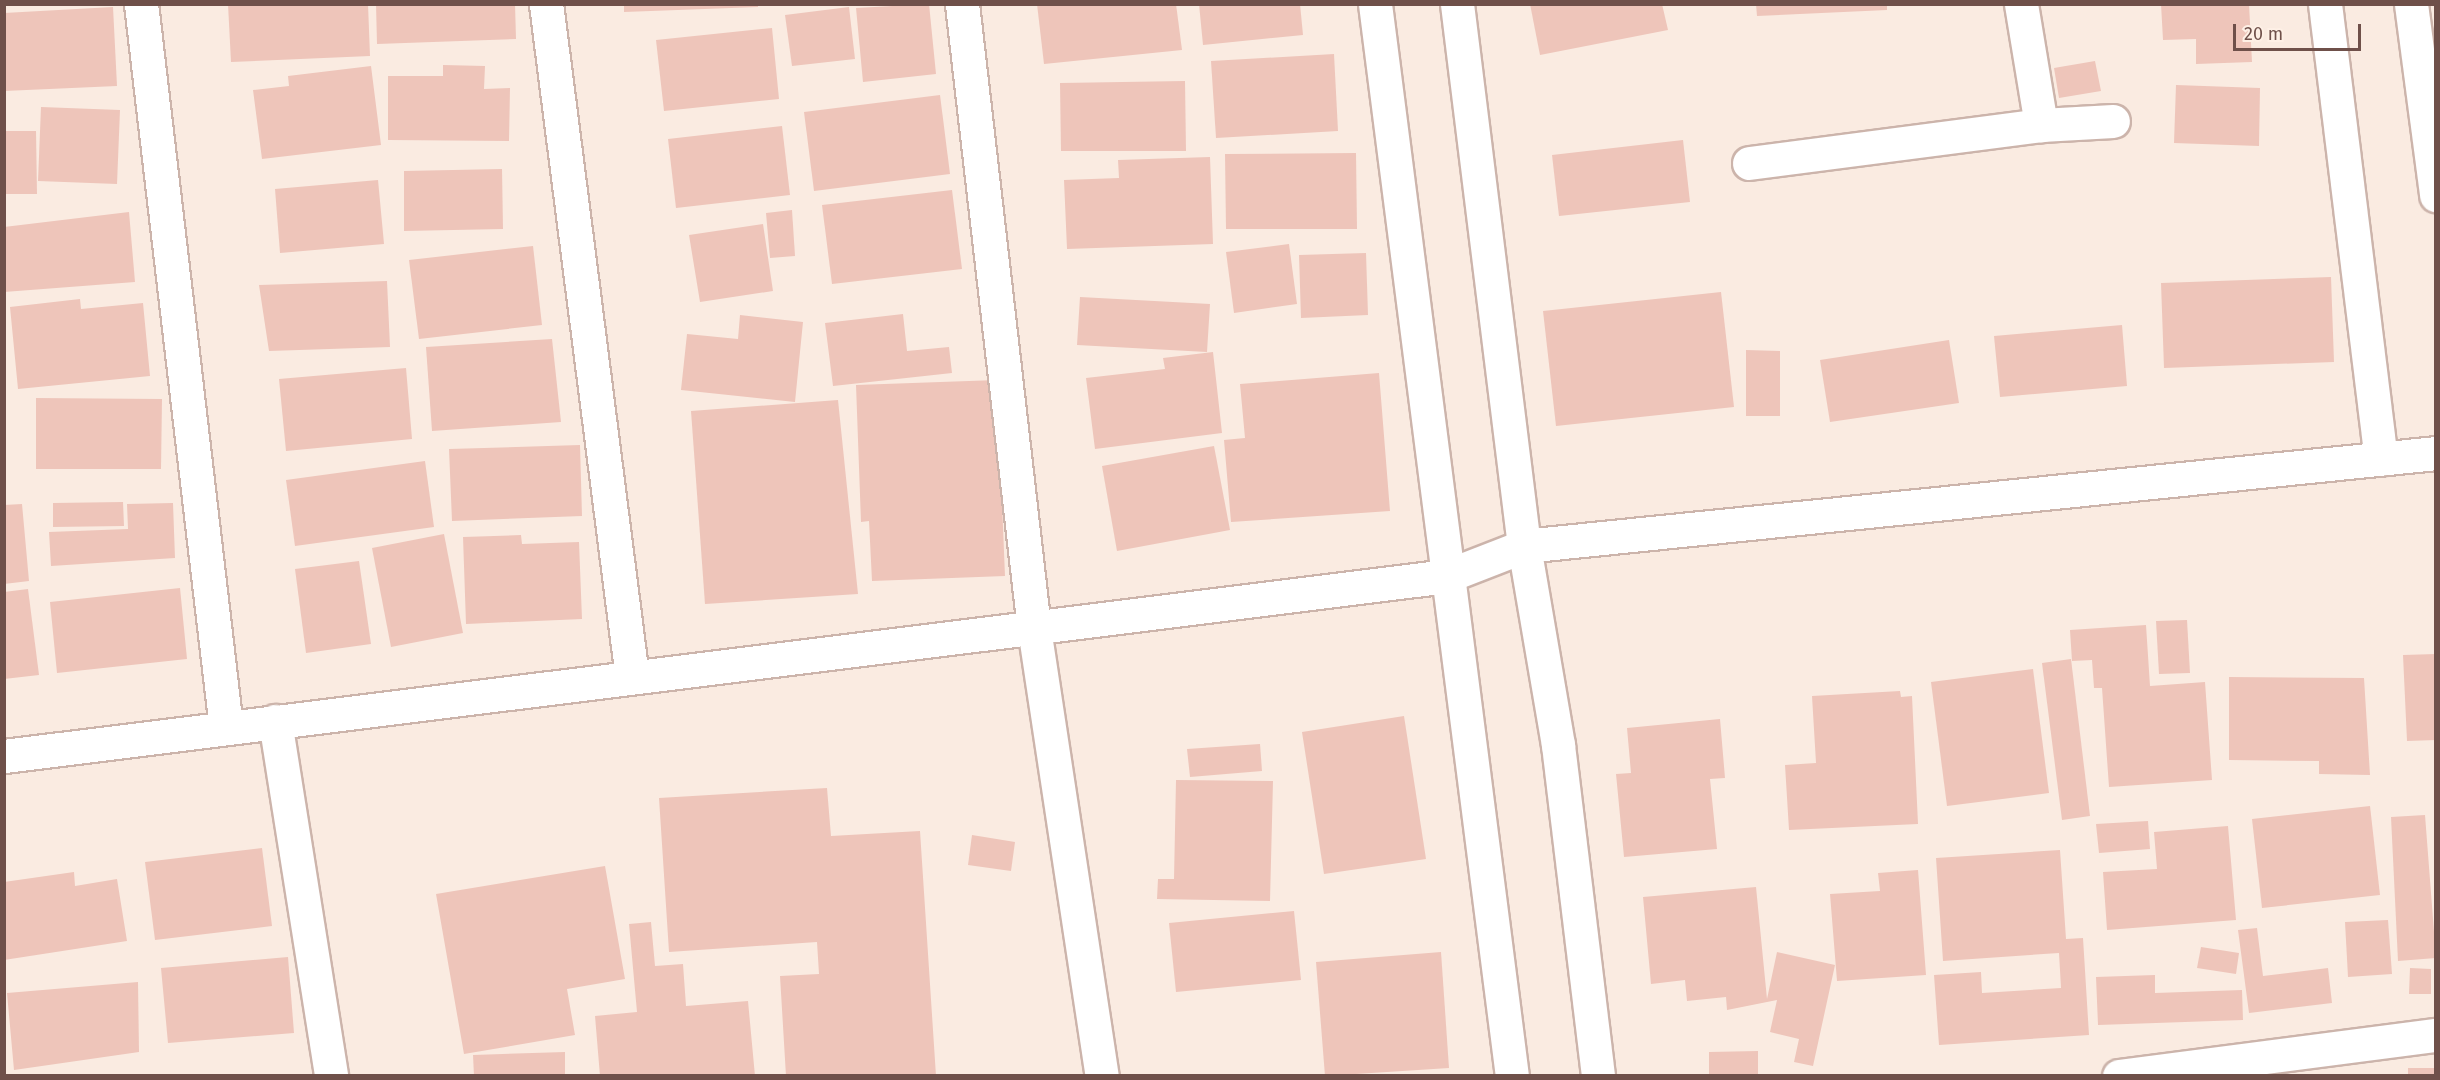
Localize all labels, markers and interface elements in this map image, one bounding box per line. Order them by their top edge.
scale bar [2236,12,2364,50]
text: 20 m [2244,23,2283,45]

